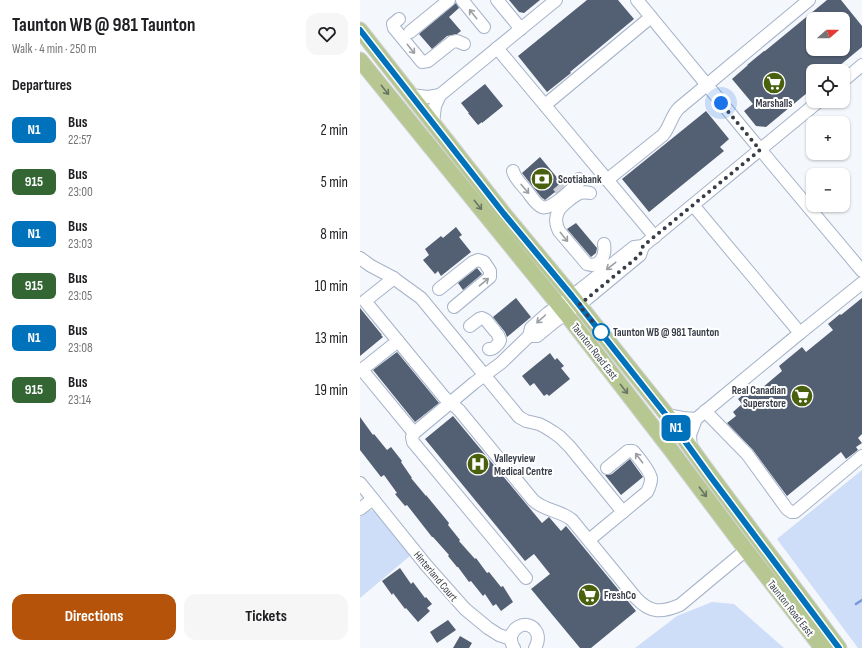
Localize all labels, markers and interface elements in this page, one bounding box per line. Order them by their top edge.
one-way arrow [468,8,477,19]
north arrow [806,12,850,56]
map controls [806,12,850,212]
button: heart [306,13,348,55]
text: Taunton WB @ 981 Taunton [12,14,196,37]
text: Walk · 4 min · 250 m [12,41,97,57]
one-way arrow [407,43,415,54]
button: locate [806,64,850,108]
supermarket icon: Marshalls [761,70,787,96]
text: Departures [12,76,72,95]
one-way arrow [380,85,389,95]
your location [711,93,731,113]
place label: Marshalls [755,97,793,110]
text: Bus [68,113,87,132]
button: + [806,116,850,160]
text: N1 [28,121,40,138]
text: 2 min [321,121,348,140]
text: 22:57 [68,132,92,148]
text: Bus [68,165,87,184]
bank icon: Scotiabank [529,166,555,192]
button: − [806,168,850,212]
text: 915 [25,173,43,190]
text: 5 min [321,173,348,192]
place label: Scotiabank [558,173,602,186]
one-way arrow [521,183,530,194]
text: 23:00 [68,184,93,200]
one-way arrow [474,199,483,210]
text: Bus [68,217,87,236]
text: N1 [28,225,40,242]
text: 8 min [320,225,348,244]
one-way arrow [560,231,568,242]
text: 23:03 [68,236,93,252]
one-way arrow [605,261,616,270]
text: Bus [68,269,87,288]
text: 915 [25,277,43,294]
text: 10 min [315,277,348,296]
one-way arrow [478,277,489,286]
text: 23:05 [68,288,92,304]
one-way arrow [537,314,547,323]
text: Bus [68,321,87,340]
street label: Taunton Road East [569,321,621,382]
marker: Taunton WB @ 981 Taunton [592,323,610,341]
place label: Taunton WB @ 981 Taunton [613,326,719,339]
text: N1 [28,329,40,346]
text: 13 min [315,329,348,348]
text: 23:08 [68,340,93,356]
text: Bus [68,373,87,392]
text: 915 [25,381,43,398]
text: 19 min [315,381,348,400]
one-way arrow [620,383,628,394]
supermarket icon: Real Canadian Superstore [789,383,815,409]
place label: Real Canadian Superstore [732,384,786,410]
text: 23:14 [68,392,91,408]
line badge: N1 [658,415,694,441]
text: N1 [670,419,682,436]
hospital icon: Valleyview Medical Centre [465,451,491,477]
place label: Valleyview Medical Centre [494,452,553,478]
one-way arrow [634,453,643,464]
one-way arrow [699,487,707,498]
street label: Hinterland Court [411,549,461,605]
street label: Taunton Road East [765,578,817,639]
supermarket icon: FreshCo [576,582,602,608]
place label: FreshCo [604,589,636,602]
button: Directions [12,594,176,640]
button: Tickets [184,594,348,640]

